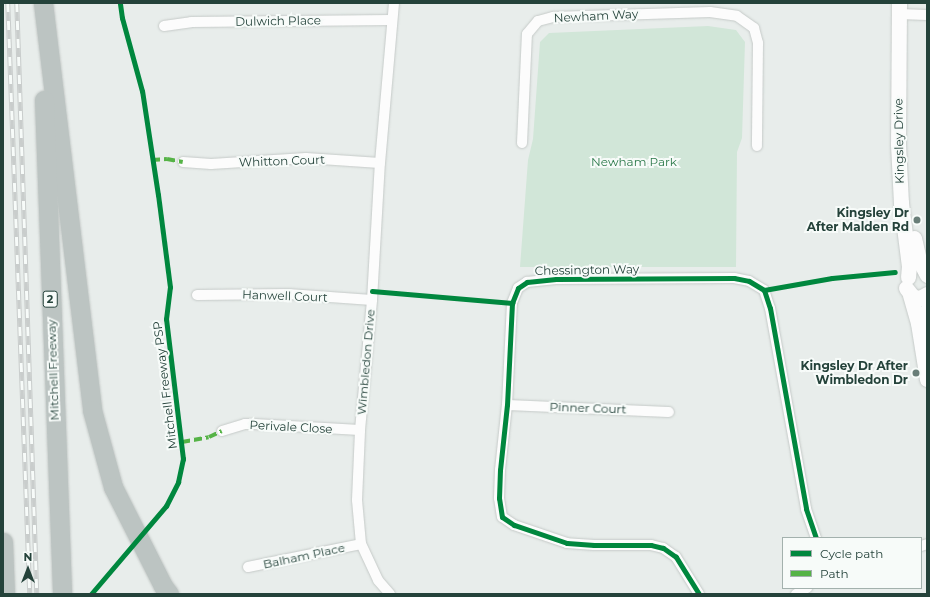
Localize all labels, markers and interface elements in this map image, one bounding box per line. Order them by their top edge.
street label: Newham Way [553,7,639,25]
street label: Dulwich Place [235,13,321,29]
street label: Kingsley Drive [891,98,907,184]
street label: Whitton Court [239,152,325,170]
park label: Newham Park [591,155,677,169]
place label: Kingsley Dr After Malden Rd [807,206,909,234]
marker: Kingsley Dr After Malden Rd [912,215,922,225]
street label: Chessington Way [535,262,639,278]
street label: Hanwell Court [242,287,328,305]
road number: 2 [42,290,58,308]
street label: Wimbledon Drive [354,309,378,415]
street label: Mitchell Freeway [44,319,62,421]
street label: Mitchell Freeway PSP [150,320,180,450]
place label: Kingsley Dr After Wimbledon Dr [801,359,908,387]
marker: Kingsley Dr After Wimbledon Dr [911,368,921,378]
street label: Pinner Court [549,399,627,417]
street label: Perivale Close [249,418,333,436]
legend [782,537,922,589]
street label: Balham Place [262,540,346,572]
text: Cycle path [820,546,883,561]
north arrow [8,549,48,589]
text: N [24,550,32,564]
text: Path [820,566,849,581]

